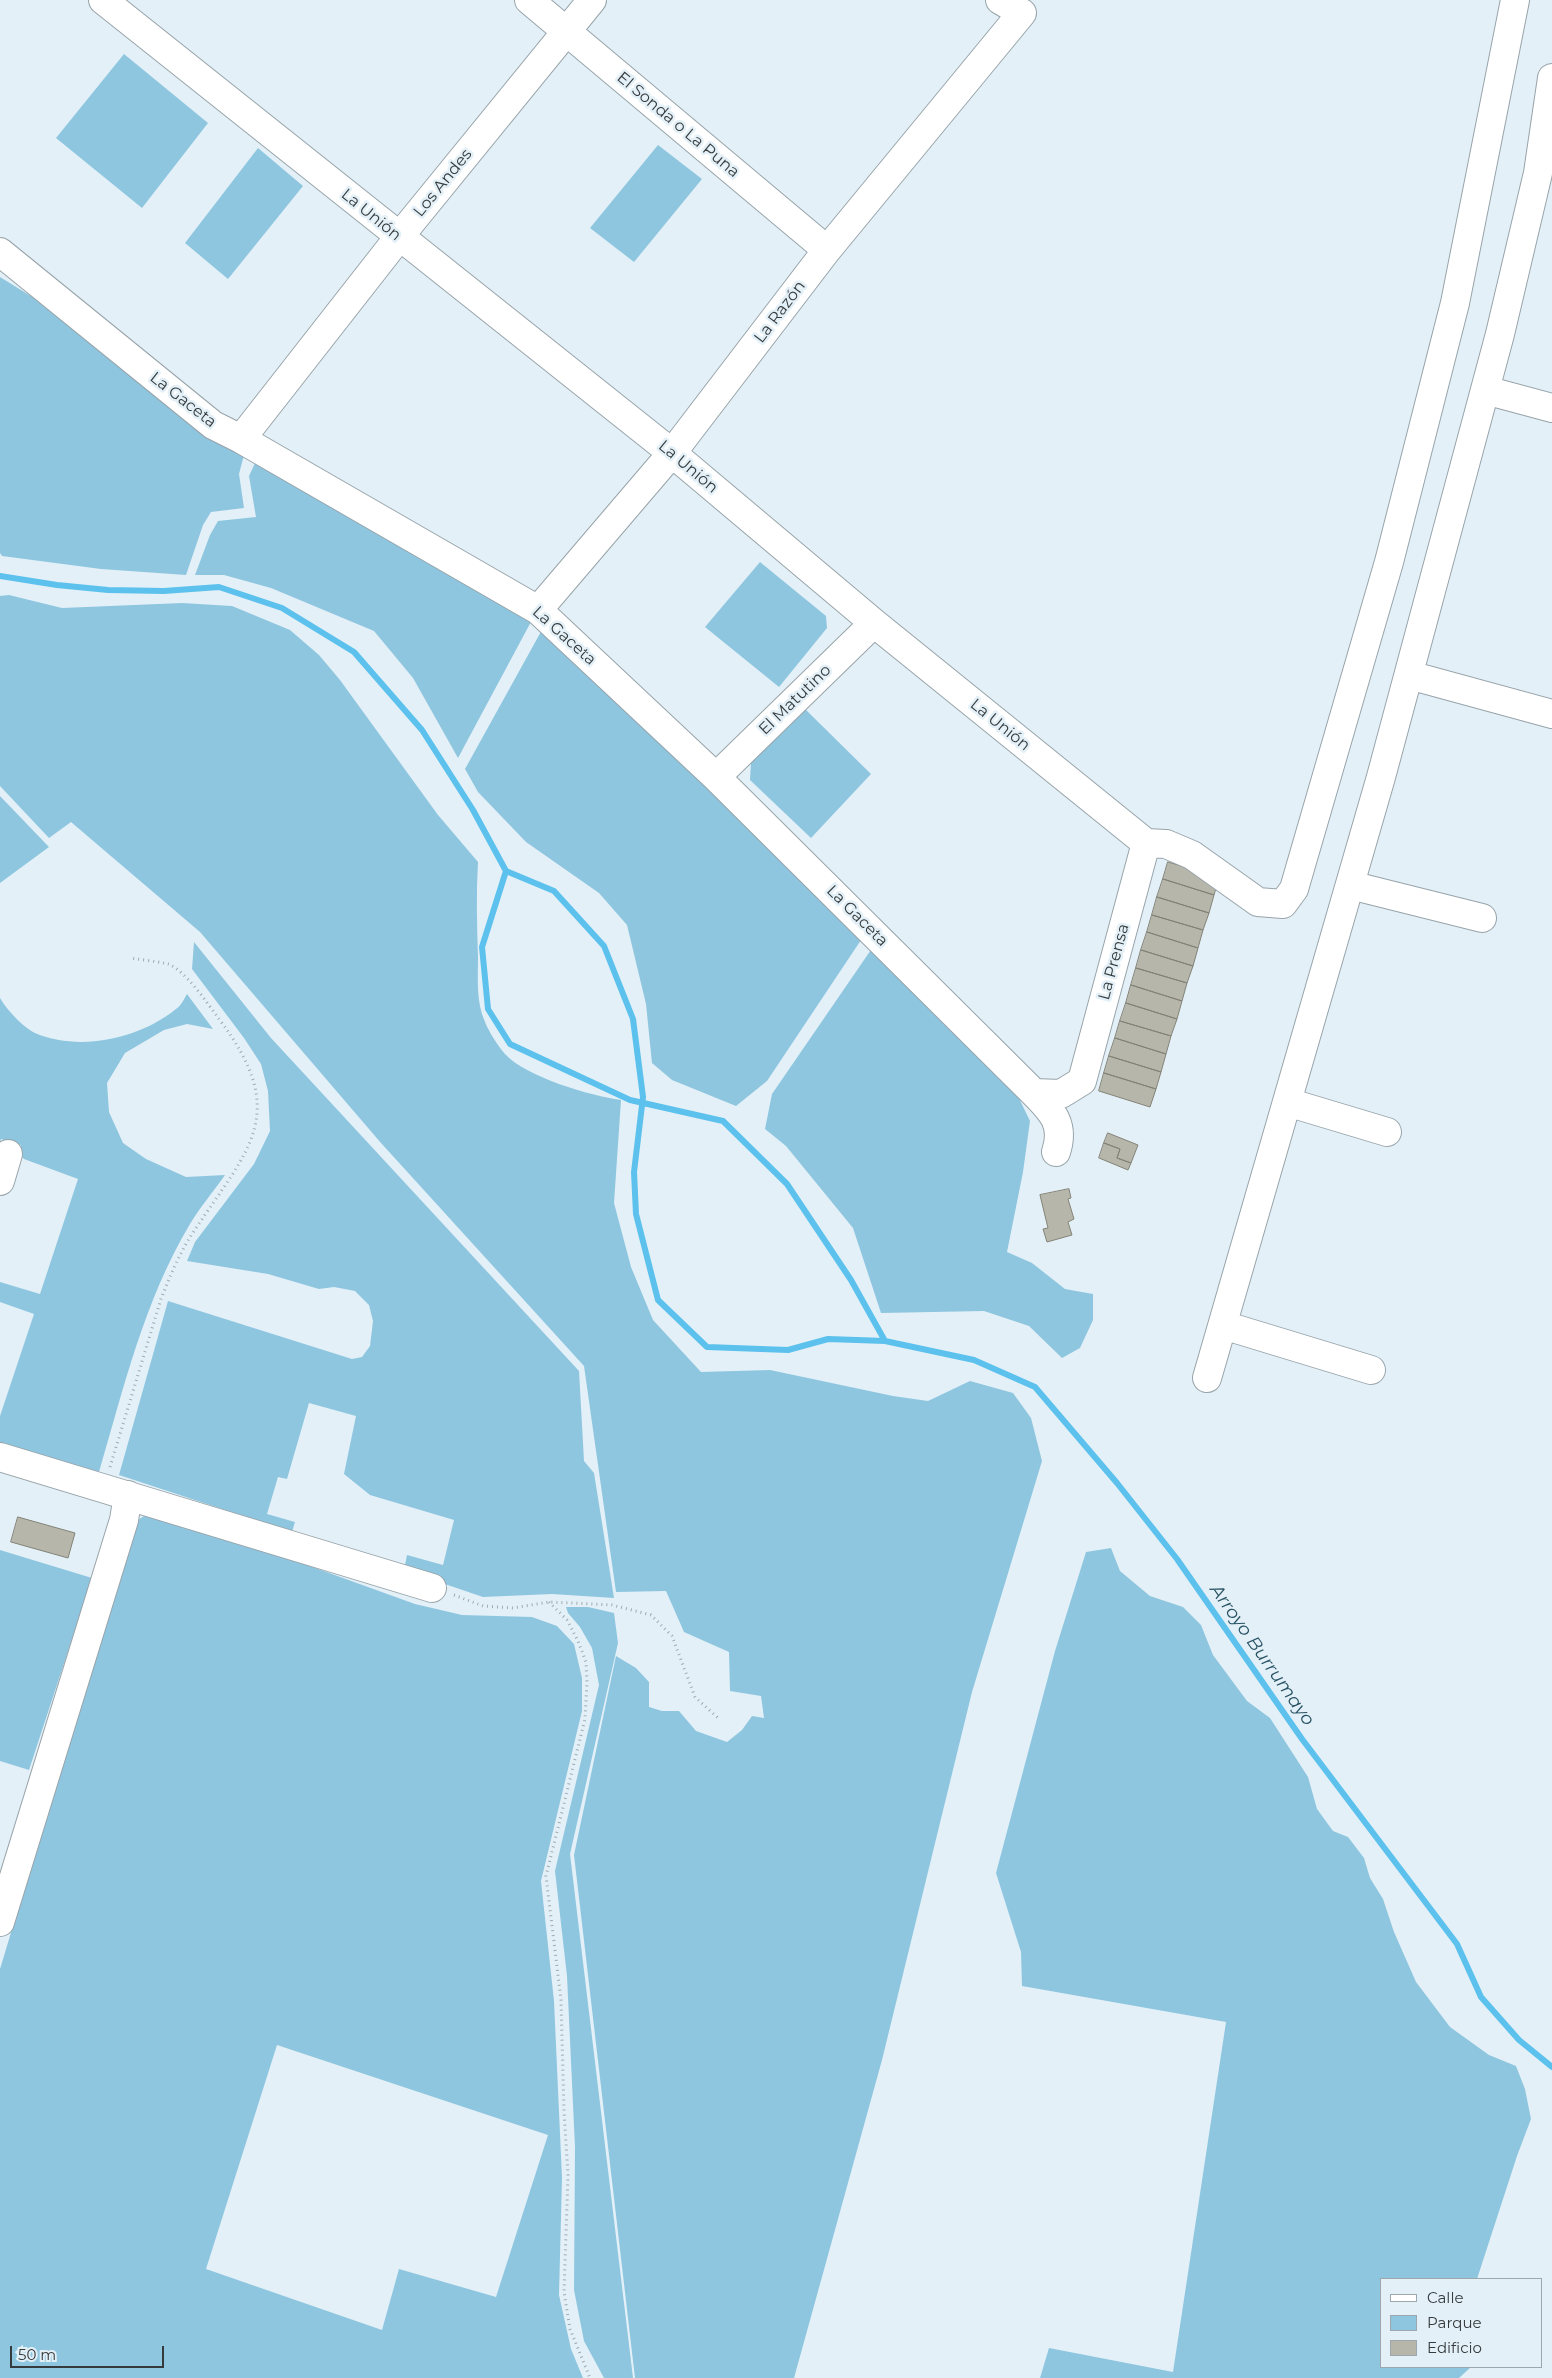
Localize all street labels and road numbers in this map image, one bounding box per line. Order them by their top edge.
street label: El Sonda o La Puna [613,68,743,182]
street label: Los Andes [410,145,476,221]
street label: La Unión [337,185,405,245]
street label: La Razón [750,277,810,347]
street label: La Gaceta [146,368,220,432]
street label: La Unión [654,437,722,497]
street label: La Gaceta [528,602,600,670]
street label: El Matutino [755,661,835,739]
street label: La Unión [966,695,1034,755]
street label: La Gaceta [822,881,892,951]
street label: La Prensa [1095,922,1133,1002]

